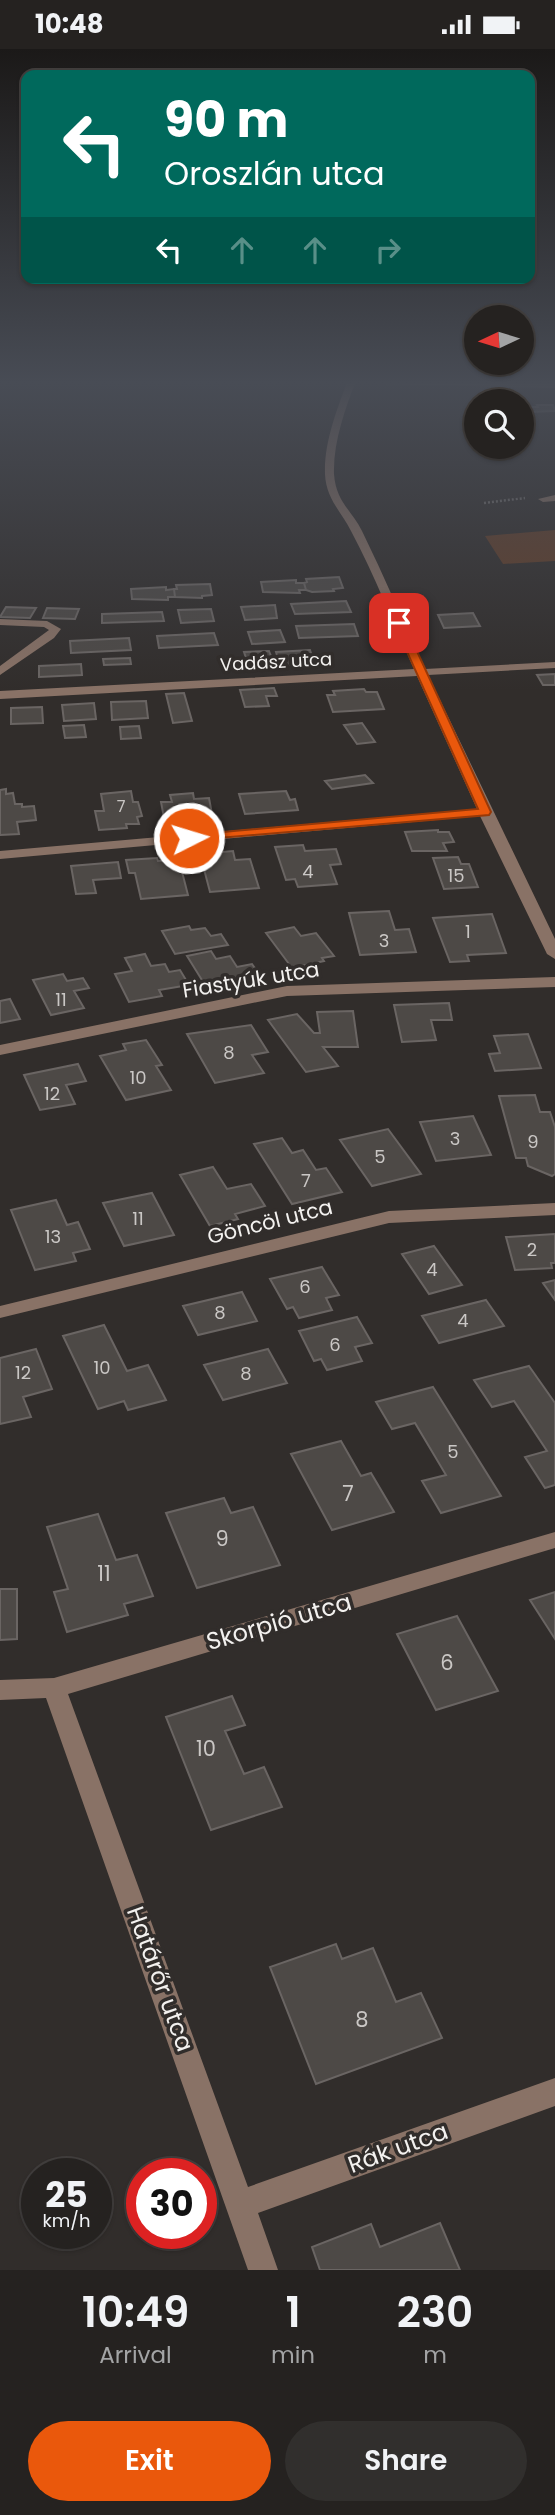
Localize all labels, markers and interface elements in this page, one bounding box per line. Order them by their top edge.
text: 10:48 [35,6,104,42]
text: 90 m [164,86,288,154]
icon: left [49,98,140,189]
text: Oroszlán utca [164,151,385,196]
icon: left [150,231,188,269]
icon: ahead [223,231,261,269]
icon: ahead [296,231,334,269]
icon: right [369,231,407,269]
north arrow [464,305,534,375]
map controls [464,305,534,459]
button: search [464,389,534,459]
pin [369,593,429,653]
icon: arrive [380,604,418,642]
street label: Vadász utca [219,646,333,677]
house number: 7 [117,795,126,818]
position arrow [152,801,226,875]
house number: 4 [302,859,314,884]
house number: 15 [447,863,465,888]
house number: 1 [465,919,471,944]
house number: 3 [379,928,389,953]
street label: Fiastyúk utca [180,954,321,1005]
house number: 11 [55,987,67,1012]
house number: 8 [223,1040,235,1065]
house number: 10 [129,1065,147,1090]
house number: 12 [44,1081,60,1106]
house number: 3 [450,1126,460,1151]
house number: 9 [527,1129,539,1154]
house number: 5 [374,1144,386,1169]
house number: 7 [301,1168,311,1193]
street label: Göncöl utca [204,1192,336,1251]
house number: 11 [132,1206,144,1231]
house number: 13 [45,1224,61,1249]
house number: 2 [527,1237,537,1262]
house number: 4 [426,1257,438,1282]
house number: 6 [299,1274,311,1299]
house number: 8 [214,1300,226,1325]
house number: 4 [457,1308,469,1333]
house number: 6 [329,1332,341,1357]
house number: 10 [93,1355,111,1380]
house number: 12 [15,1360,31,1385]
house number: 8 [240,1361,252,1386]
house number: 5 [447,1439,459,1464]
house number: 7 [342,1479,354,1508]
house number: 9 [215,1524,229,1553]
house number: 11 [97,1559,111,1588]
street label: Skorpió utca [202,1585,355,1658]
house number: 6 [440,1648,454,1677]
house number: 10 [196,1734,216,1763]
street label: Határőr utca [119,1902,202,2056]
house number: 8 [355,2005,369,2034]
street label: Rák utca [343,2114,453,2181]
speed limit sign: 30 [126,2158,217,2249]
text: 25 [45,2170,88,2219]
text: km/h [43,2208,90,2233]
text: 10:49 [82,2283,189,2342]
text: 1 [285,2283,301,2342]
text: 230 [397,2283,473,2342]
text: Arrival [99,2339,172,2371]
text: min [271,2339,315,2371]
text: m [423,2339,447,2371]
button: Exit [28,2421,271,2501]
button: Share [285,2421,527,2501]

